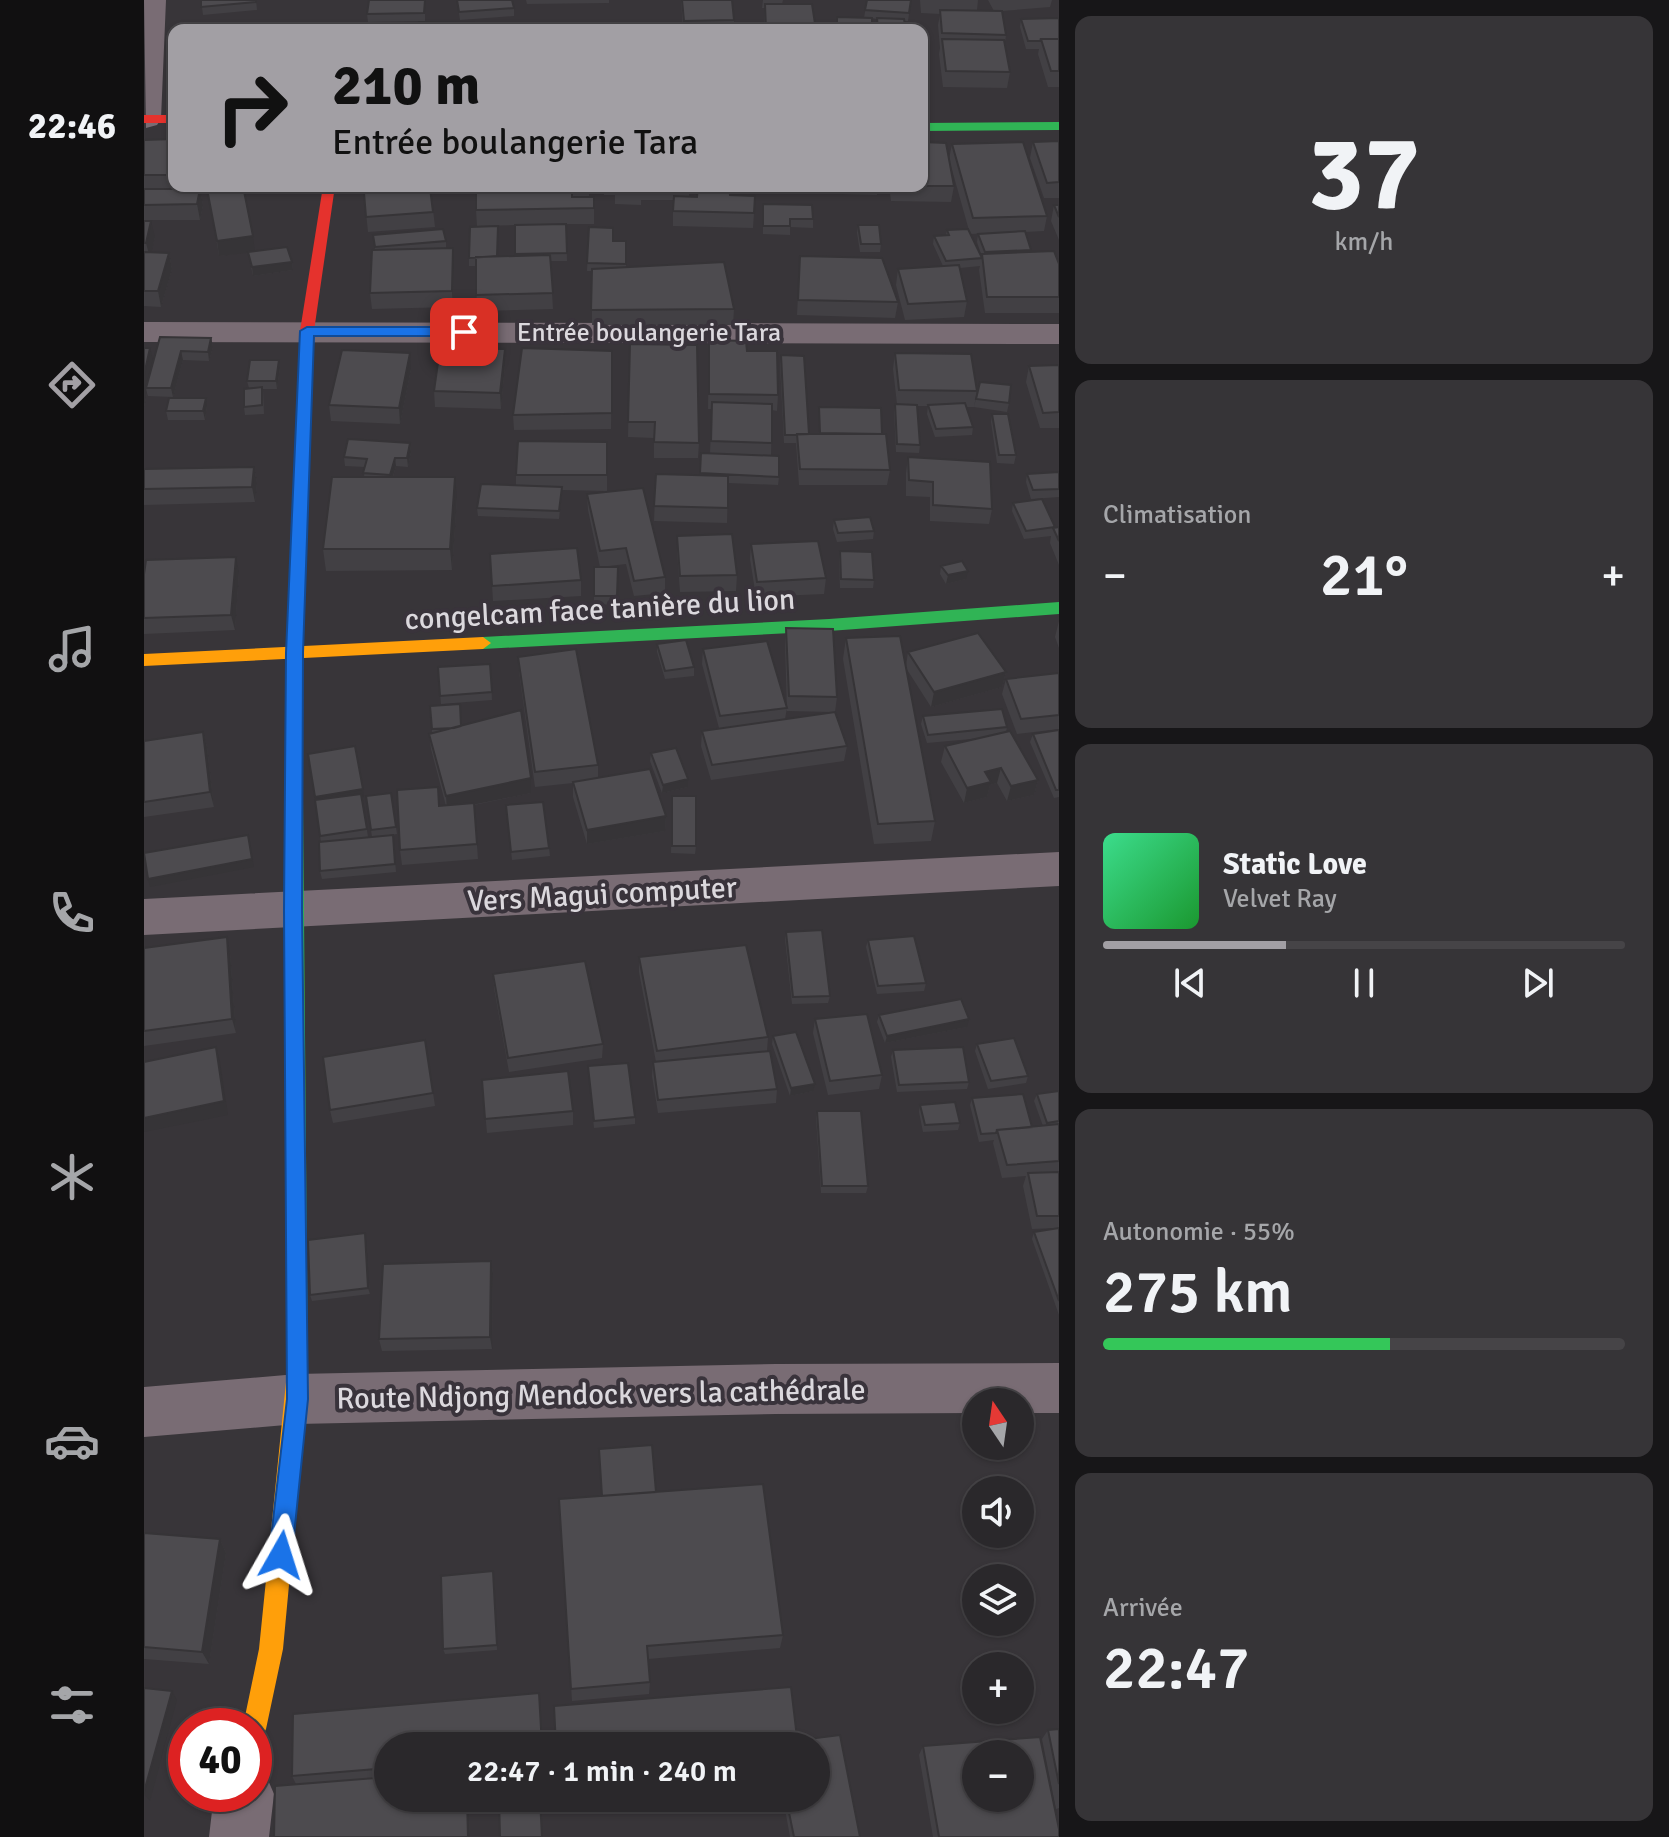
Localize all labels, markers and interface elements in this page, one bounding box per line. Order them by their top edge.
text: 210 m [332,51,480,120]
icon: right [200,56,304,160]
text: 22:46 [28,104,116,149]
text: 37 [1308,110,1420,238]
text: Entrée boulangerie Tara [332,120,698,165]
text: km/h [1335,226,1393,258]
pin [430,298,498,366]
icon: arrive [442,310,486,354]
street label: Entrée boulangerie Tara [517,317,781,349]
icon: directions [44,357,100,413]
text: Climatisation [1103,499,1252,531]
text: 21° [1320,539,1408,613]
text: − [1103,549,1127,603]
text: + [1601,549,1625,603]
street label: congelcam face tanière du lion [404,581,796,638]
icon: music [44,621,100,677]
text: Static Love [1223,846,1367,883]
street label: Vers Magui computer [466,869,738,920]
text: Velvet Ray [1223,883,1337,915]
icon: phone [44,885,100,941]
icon: previous [1168,961,1212,1005]
icon: pause [1342,961,1386,1005]
icon: next [1516,961,1560,1005]
icon: climate [44,1149,100,1205]
text: Autonomie · 55% [1103,1216,1295,1248]
text: 275 km [1103,1256,1292,1330]
street label: Route Ndjong Mendock vers la cathédrale [336,1371,866,1418]
north arrow [962,1388,1034,1460]
map controls [962,1388,1034,1812]
icon: car [44,1413,100,1469]
button: sound [962,1476,1034,1548]
position arrow [239,1513,323,1597]
button: layers [962,1564,1034,1636]
text: Arrivée [1103,1592,1183,1624]
text: 22:47 [1103,1632,1250,1706]
button: + [962,1652,1034,1724]
icon: filters [44,1677,100,1733]
speed limit sign: 40 [168,1708,272,1812]
button: − [962,1740,1034,1812]
text: 22:47 · 1 min · 240 m [467,1753,737,1790]

